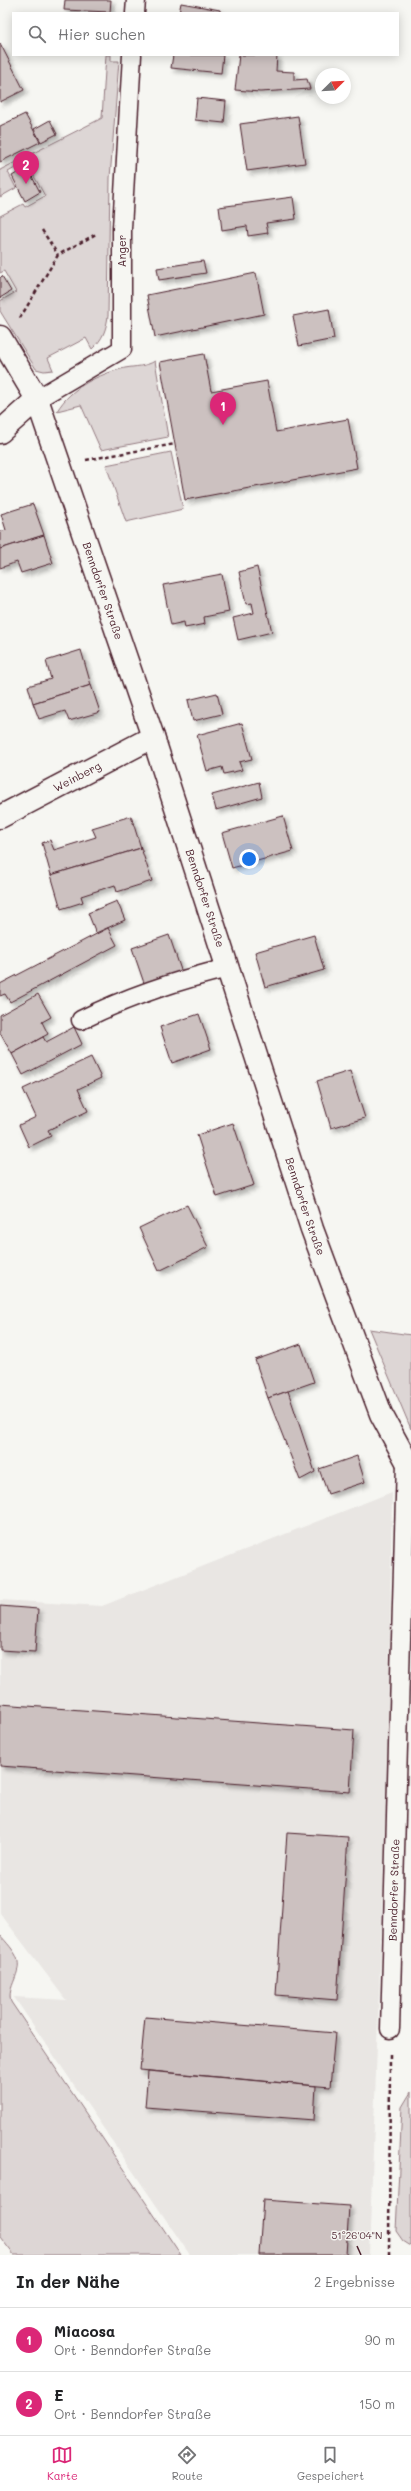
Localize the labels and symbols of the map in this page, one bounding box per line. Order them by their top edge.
north arrow [315,68,351,104]
pin: 2 [13,151,39,184]
street label: Anger [114,235,129,267]
pin: 1 [210,392,236,425]
street label: Benndorfer Straße [80,540,127,642]
street label: Weinberg [50,758,103,795]
street label: Benndorfer Straße [183,847,229,949]
your location [239,849,259,869]
street label: Benndorfer Straße [282,1155,329,1257]
street label: Benndorfer Straße [384,1839,402,1941]
text: 51°26'04"N [332,2228,382,2242]

